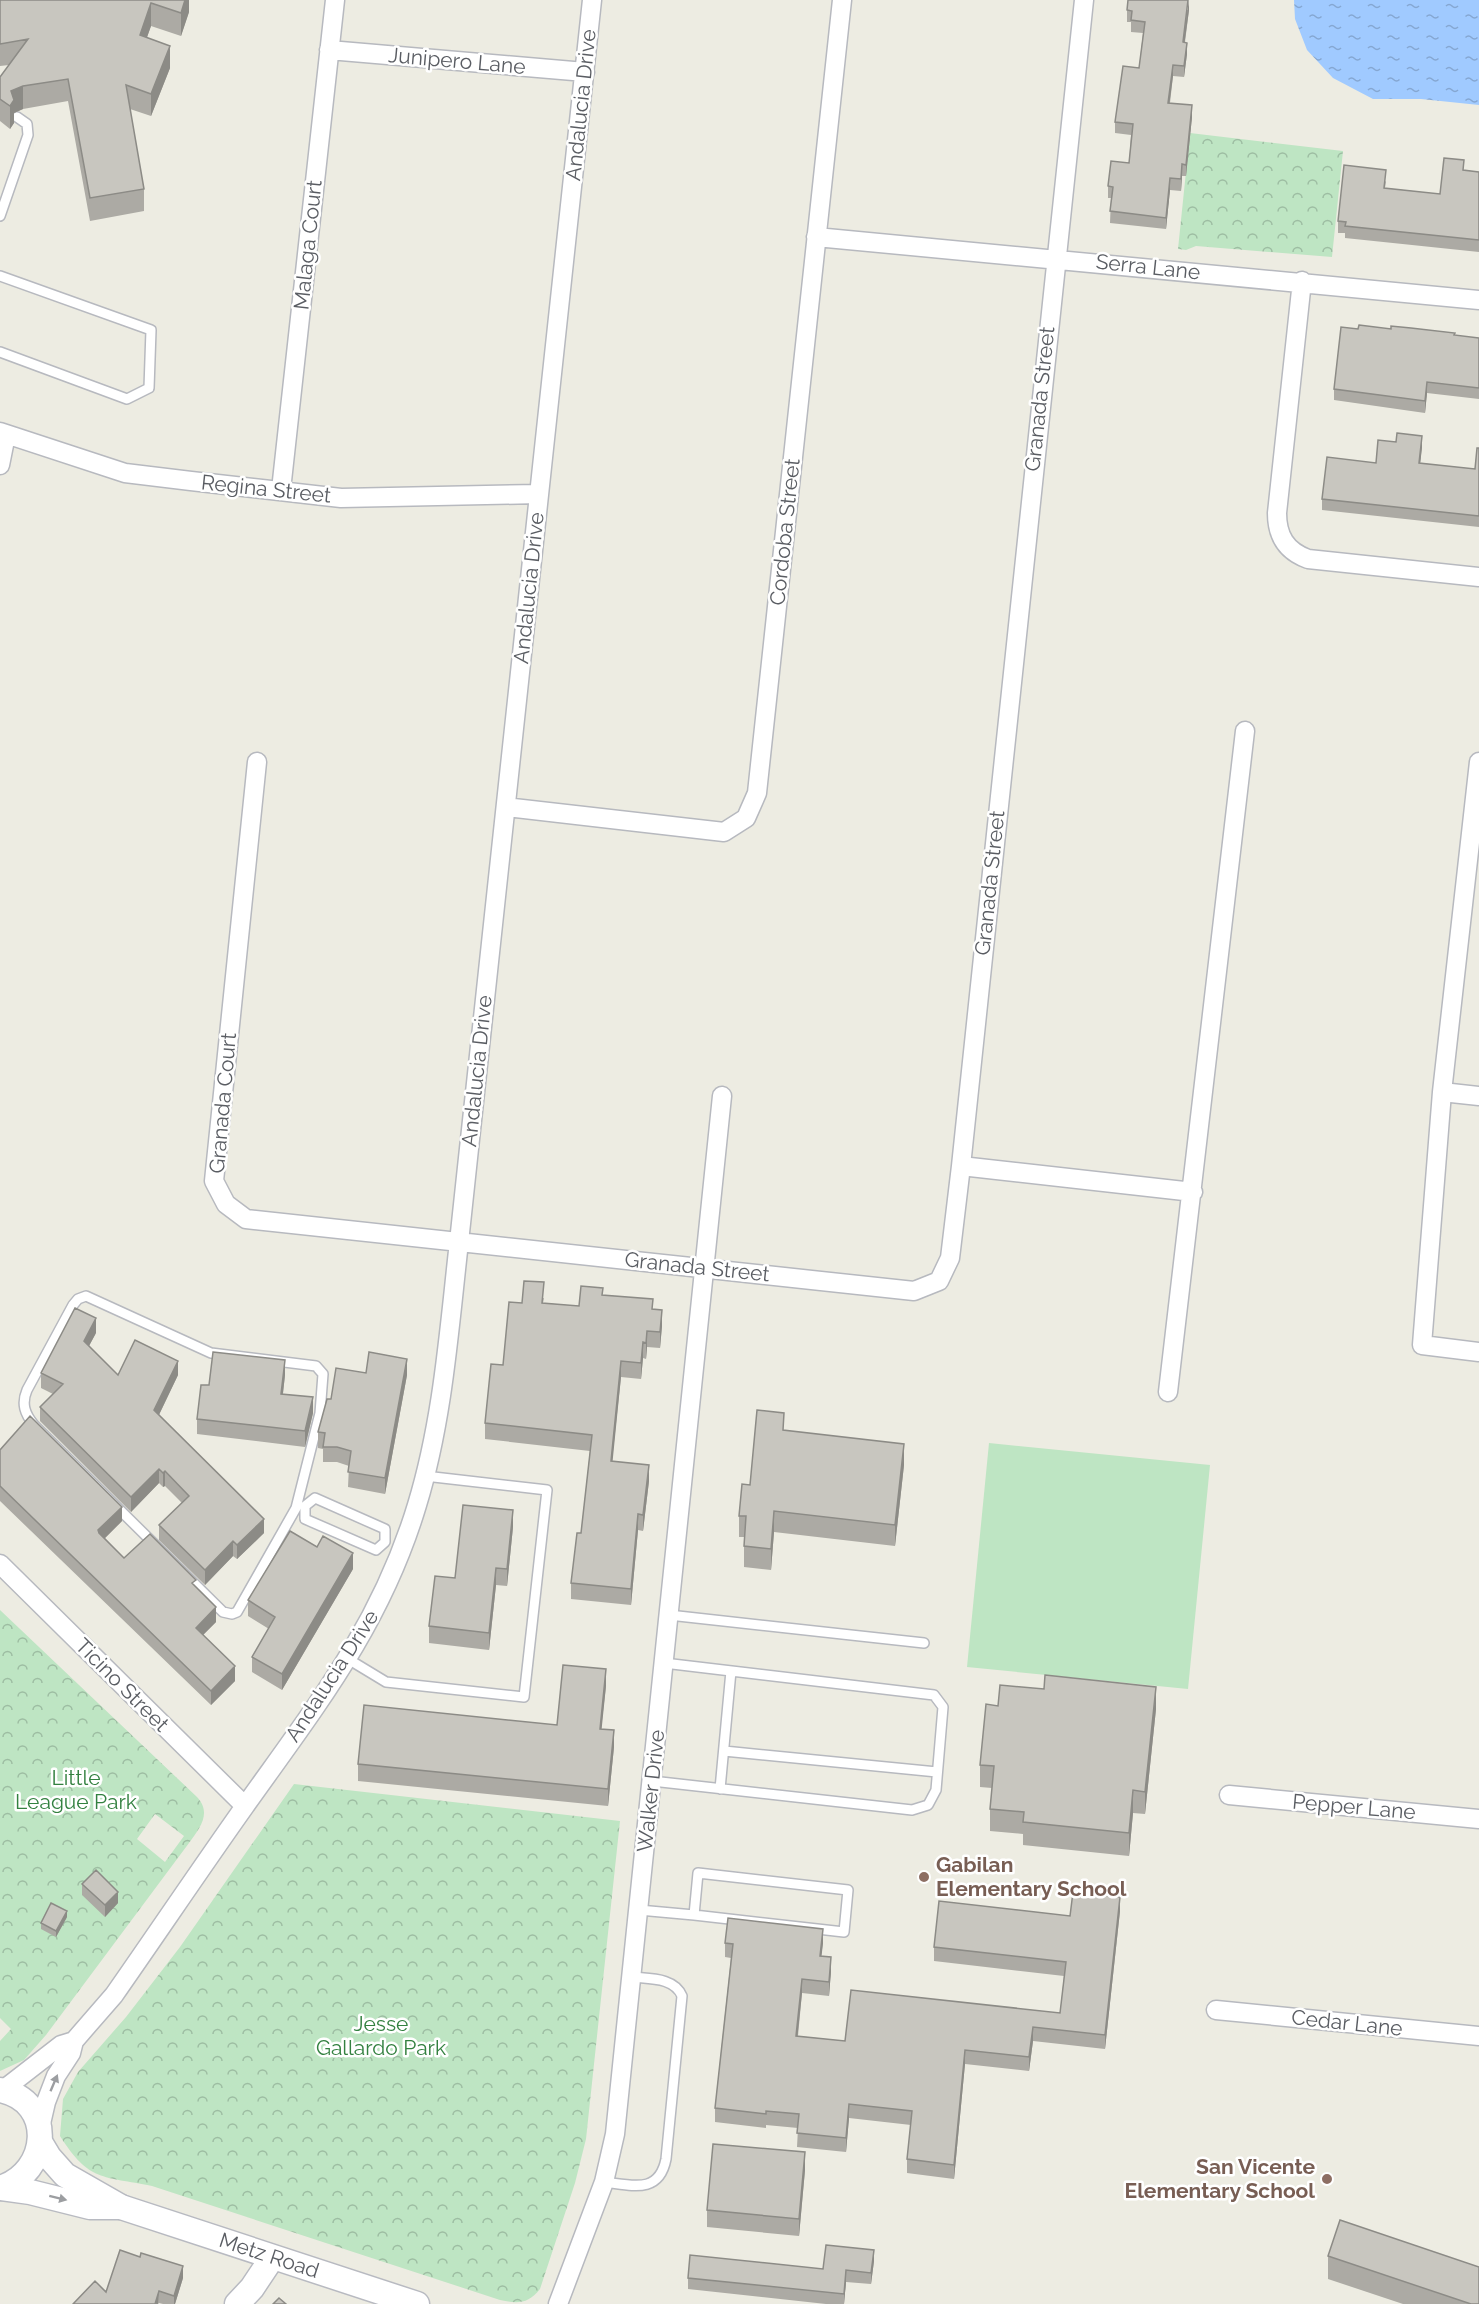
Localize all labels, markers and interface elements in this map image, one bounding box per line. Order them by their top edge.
street label: Andalucia Drive [560,28,601,182]
street label: Junipero Lane [387,42,527,79]
street label: Malaga Court [288,179,327,311]
street label: Serra Lane [1095,249,1201,284]
street label: Granada Street [1019,325,1060,473]
street label: Cordoba Street [764,457,805,607]
street label: Regina Street [200,469,332,508]
street label: Andalucia Drive [508,511,549,665]
street label: Granada Street [969,809,1010,957]
street label: Andalucia Drive [456,994,497,1148]
street label: Granada Court [204,1032,241,1174]
street label: Granada Street [623,1246,771,1287]
street label: Andalucia Drive [280,1605,383,1746]
street label: Ticino Street [70,1633,174,1737]
street label: Walker Drive [632,1728,669,1854]
park label: Little League Park [15,1765,137,1814]
street label: Pepper Lane [1291,1789,1417,1824]
place label: Gabilan Elementary School [936,1852,1127,1901]
marker: Gabilan Elementary School [917,1870,931,1884]
street label: Cedar Lane [1290,2004,1404,2041]
park label: Jesse Gallardo Park [316,2011,446,2060]
one-way arrow [49,2073,59,2091]
place label: San Vicente Elementary School [1125,2154,1315,2203]
marker: San Vicente Elementary School [1320,2172,1334,2186]
one-way arrow [49,2194,68,2204]
street label: Metz Road [216,2227,322,2283]

